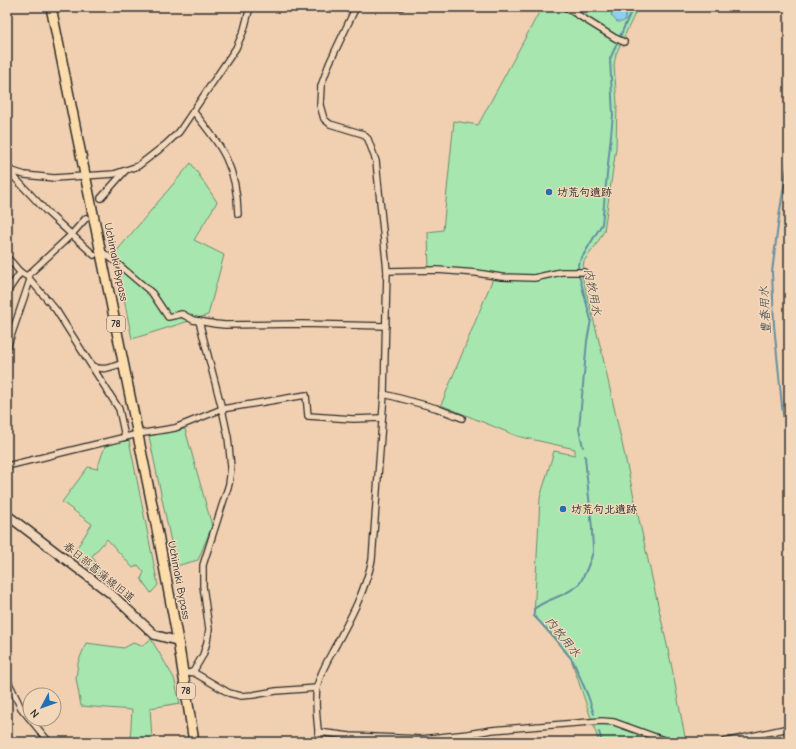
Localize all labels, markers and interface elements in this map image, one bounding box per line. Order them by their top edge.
place label: 坊荒句遺跡 [557,186,612,199]
marker: 坊荒句遺跡 [544,187,554,197]
street label: Uchimaki Bypass [101,222,131,303]
water label: 内牧用水 [582,267,604,317]
water label: 豊春用水 [757,286,773,334]
road number: 78 [107,316,125,332]
place label: 坊荒句北遺跡 [571,503,637,516]
marker: 坊荒句北遺跡 [558,504,568,514]
street label: 春日部菖蒲線旧道 [61,539,137,605]
street label: Uchimaki Bypass [165,540,193,621]
water label: 内牧用水 [542,614,584,660]
road number: 78 [177,683,195,699]
north arrow [22,687,62,727]
text: N [28,706,42,720]

